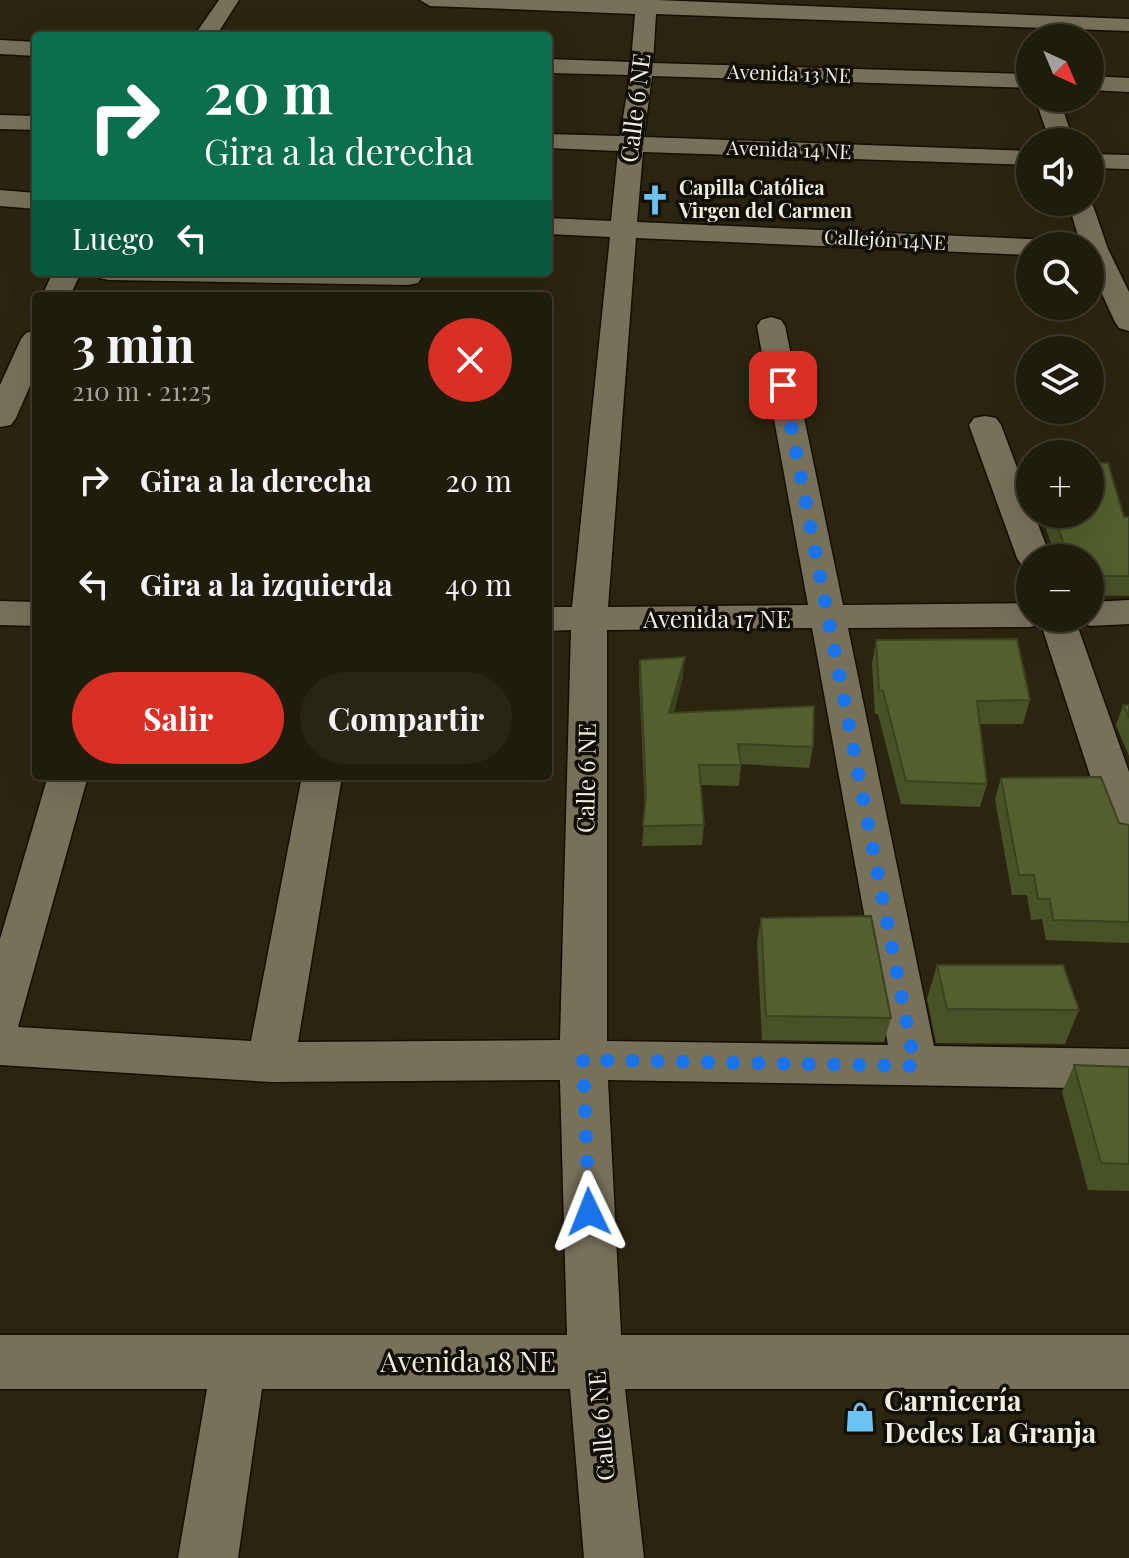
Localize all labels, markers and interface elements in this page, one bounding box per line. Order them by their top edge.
north arrow [1016,24,1104,112]
map controls [1016,24,1104,632]
street label: Calle 6 NE [611,51,657,164]
text: 20 m [204,54,333,129]
street label: Avenida 13 NE [726,57,851,88]
icon: right [72,64,176,168]
text: Gira a la derecha [204,126,474,174]
button: sound [1016,128,1104,216]
street label: Avenida 14 NE [725,133,852,164]
place label: Capilla Católica Virgen del Carmen [678,173,853,223]
church icon: Capilla Católica Virgen del Carmen [638,183,672,217]
icon: left [170,216,214,260]
text: Luego [72,218,154,258]
street label: Callejón 14NE [824,222,947,255]
button: search [1016,232,1104,320]
text: 3 min [72,311,194,375]
button: close [428,318,512,402]
button: layers [1016,336,1104,424]
pin [749,351,817,419]
icon: arrive [761,363,805,407]
text: 210 m · 21:25 [72,373,211,408]
button: + [1016,440,1104,528]
icon: right [72,458,116,502]
text: Gira a la derecha [140,460,372,500]
text: 20 m [446,460,512,500]
button: − [1016,544,1104,632]
icon: left [72,562,116,606]
text: Gira a la izquierda [140,564,393,604]
text: 40 m [445,564,512,604]
street label: Avenida 17 NE [642,602,791,634]
button: Salir [72,672,284,764]
button: Compartir [300,672,512,764]
street label: Calle 6 NE [568,723,602,833]
position arrow [547,1170,631,1254]
street label: Avenida 18 NE [379,1342,556,1379]
street label: Calle 6 NE [579,1370,621,1482]
place label: Carnicería Dedes La Granja [884,1381,1097,1450]
shop icon: Carnicería Dedes La Granja [843,1400,877,1434]

